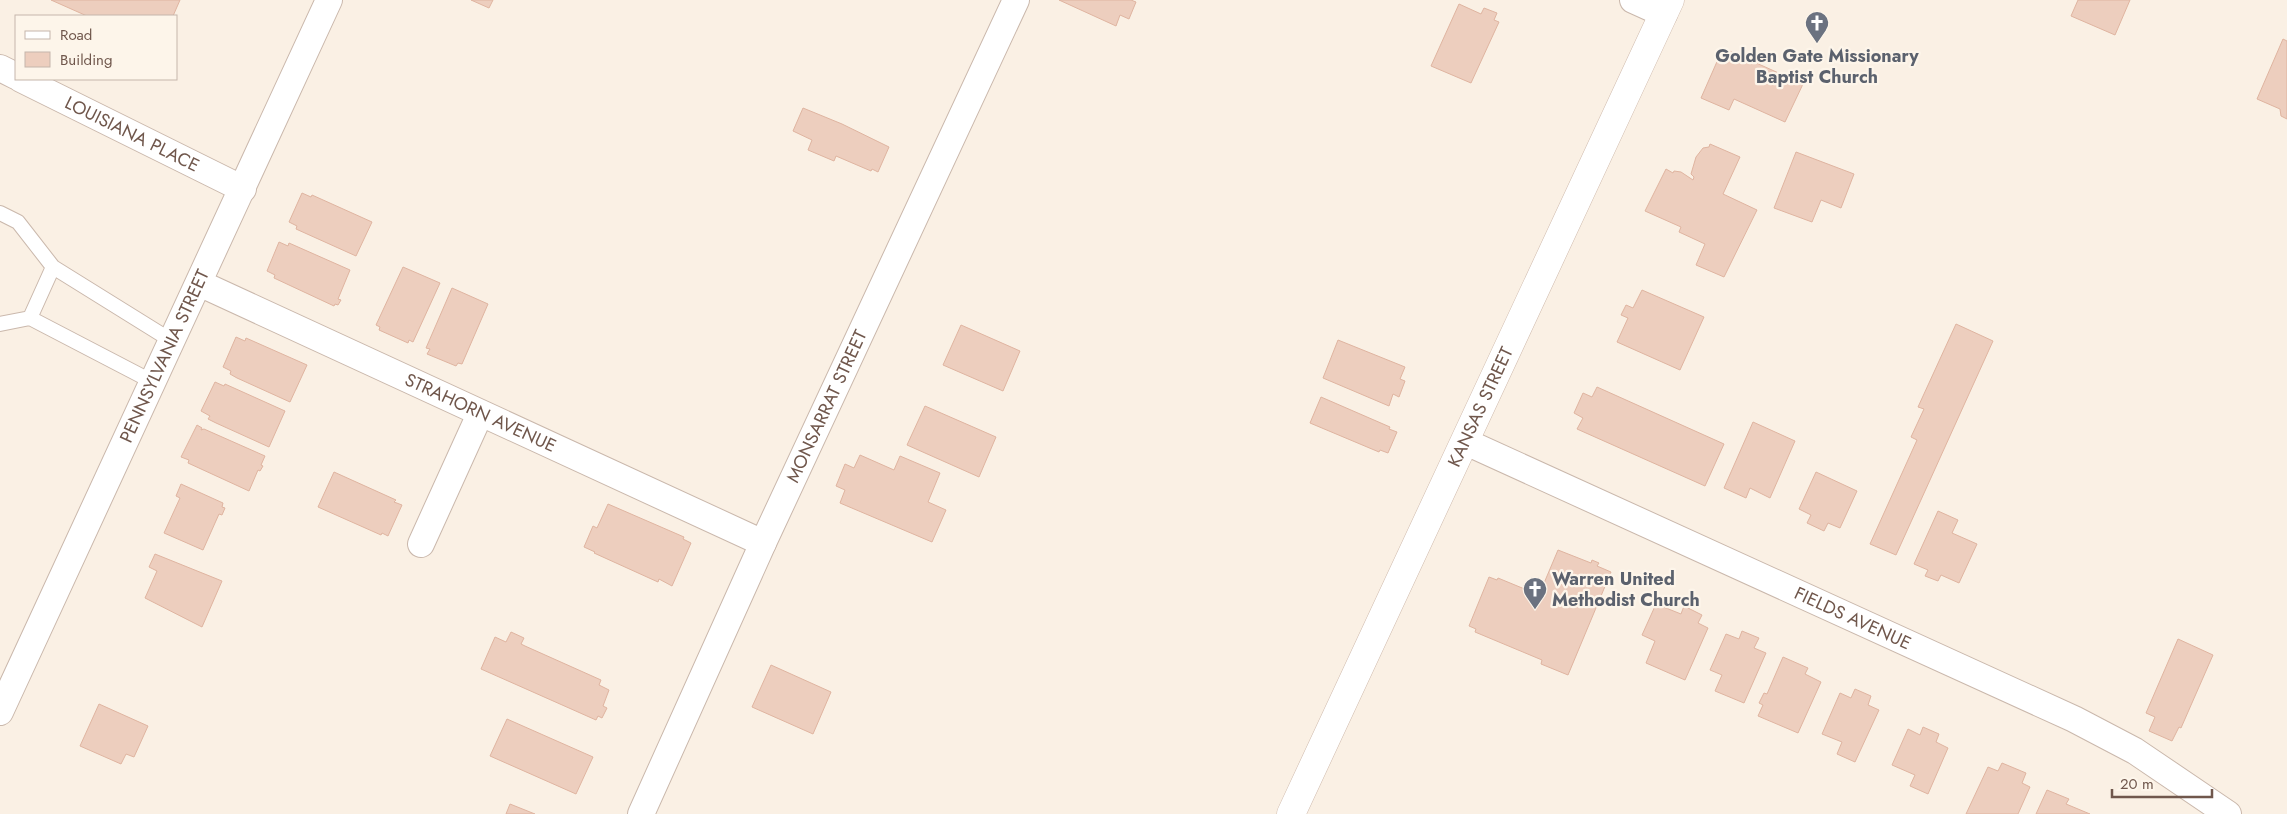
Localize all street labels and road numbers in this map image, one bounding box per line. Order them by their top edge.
street label: LOUISIANA PLACE [60,90,204,178]
street label: PENNSYLVANIA STREET [113,265,216,447]
street label: MONSARRAT STREET [780,325,874,487]
street label: KANSAS STREET [1441,342,1520,471]
street label: STRAHORN AVENUE [401,367,560,459]
street label: FIELDS AVENUE [1790,580,1915,656]

